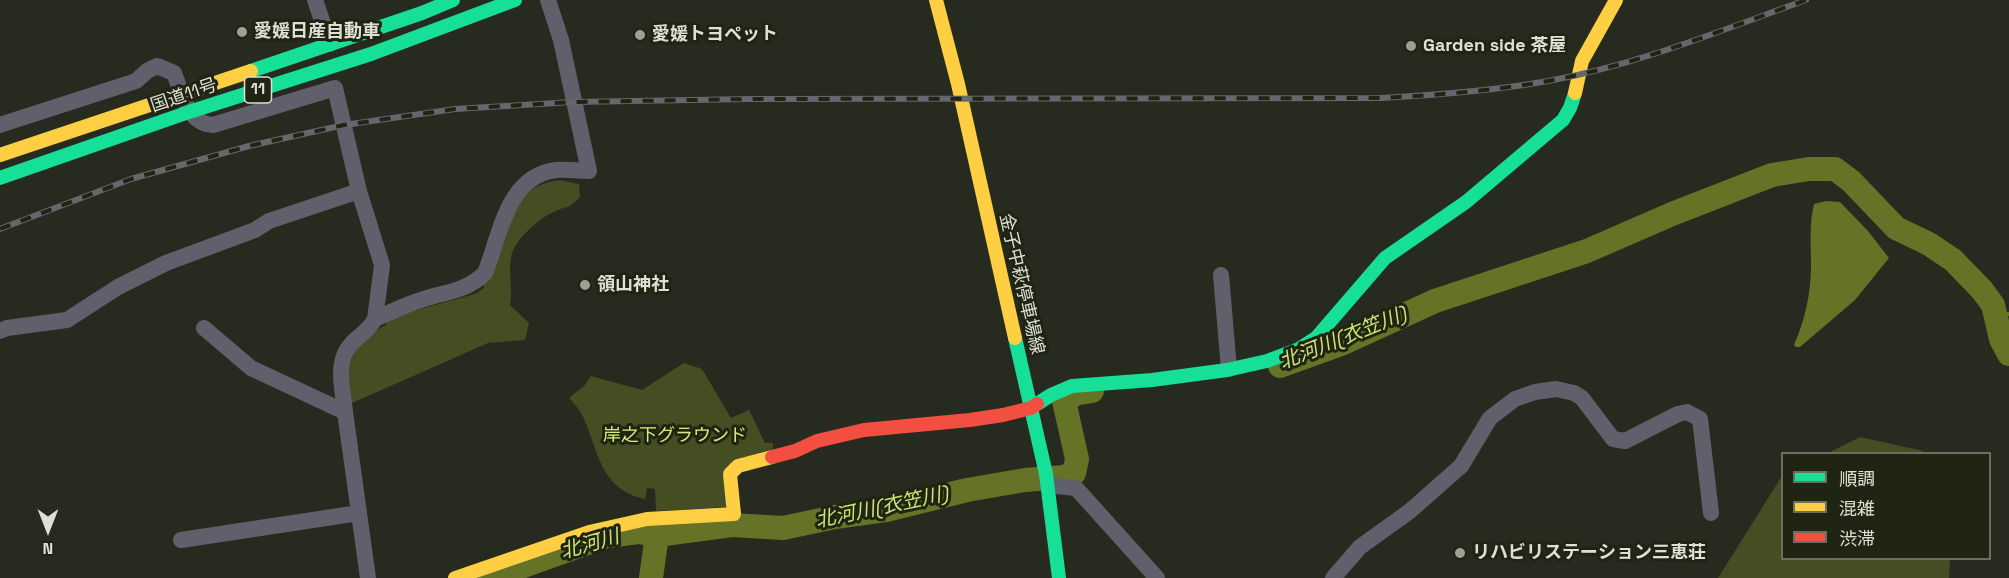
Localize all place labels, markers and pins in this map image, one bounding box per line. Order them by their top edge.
place label: 愛媛日産自動車 [254,21,380,43]
place label: 愛媛トヨペット [652,24,778,46]
marker: 愛媛日産自動車 [235,25,249,39]
marker: 愛媛トヨペット [633,28,647,42]
place label: Garden side 茶屋 [1423,35,1566,57]
marker: Garden side 茶屋 [1404,39,1418,53]
place label: 領山神社 [597,274,669,296]
marker: 領山神社 [578,278,592,292]
place label: リハビリステーション三恵荘 [1472,542,1706,564]
marker: リハビリステーション三恵荘 [1453,546,1467,560]

